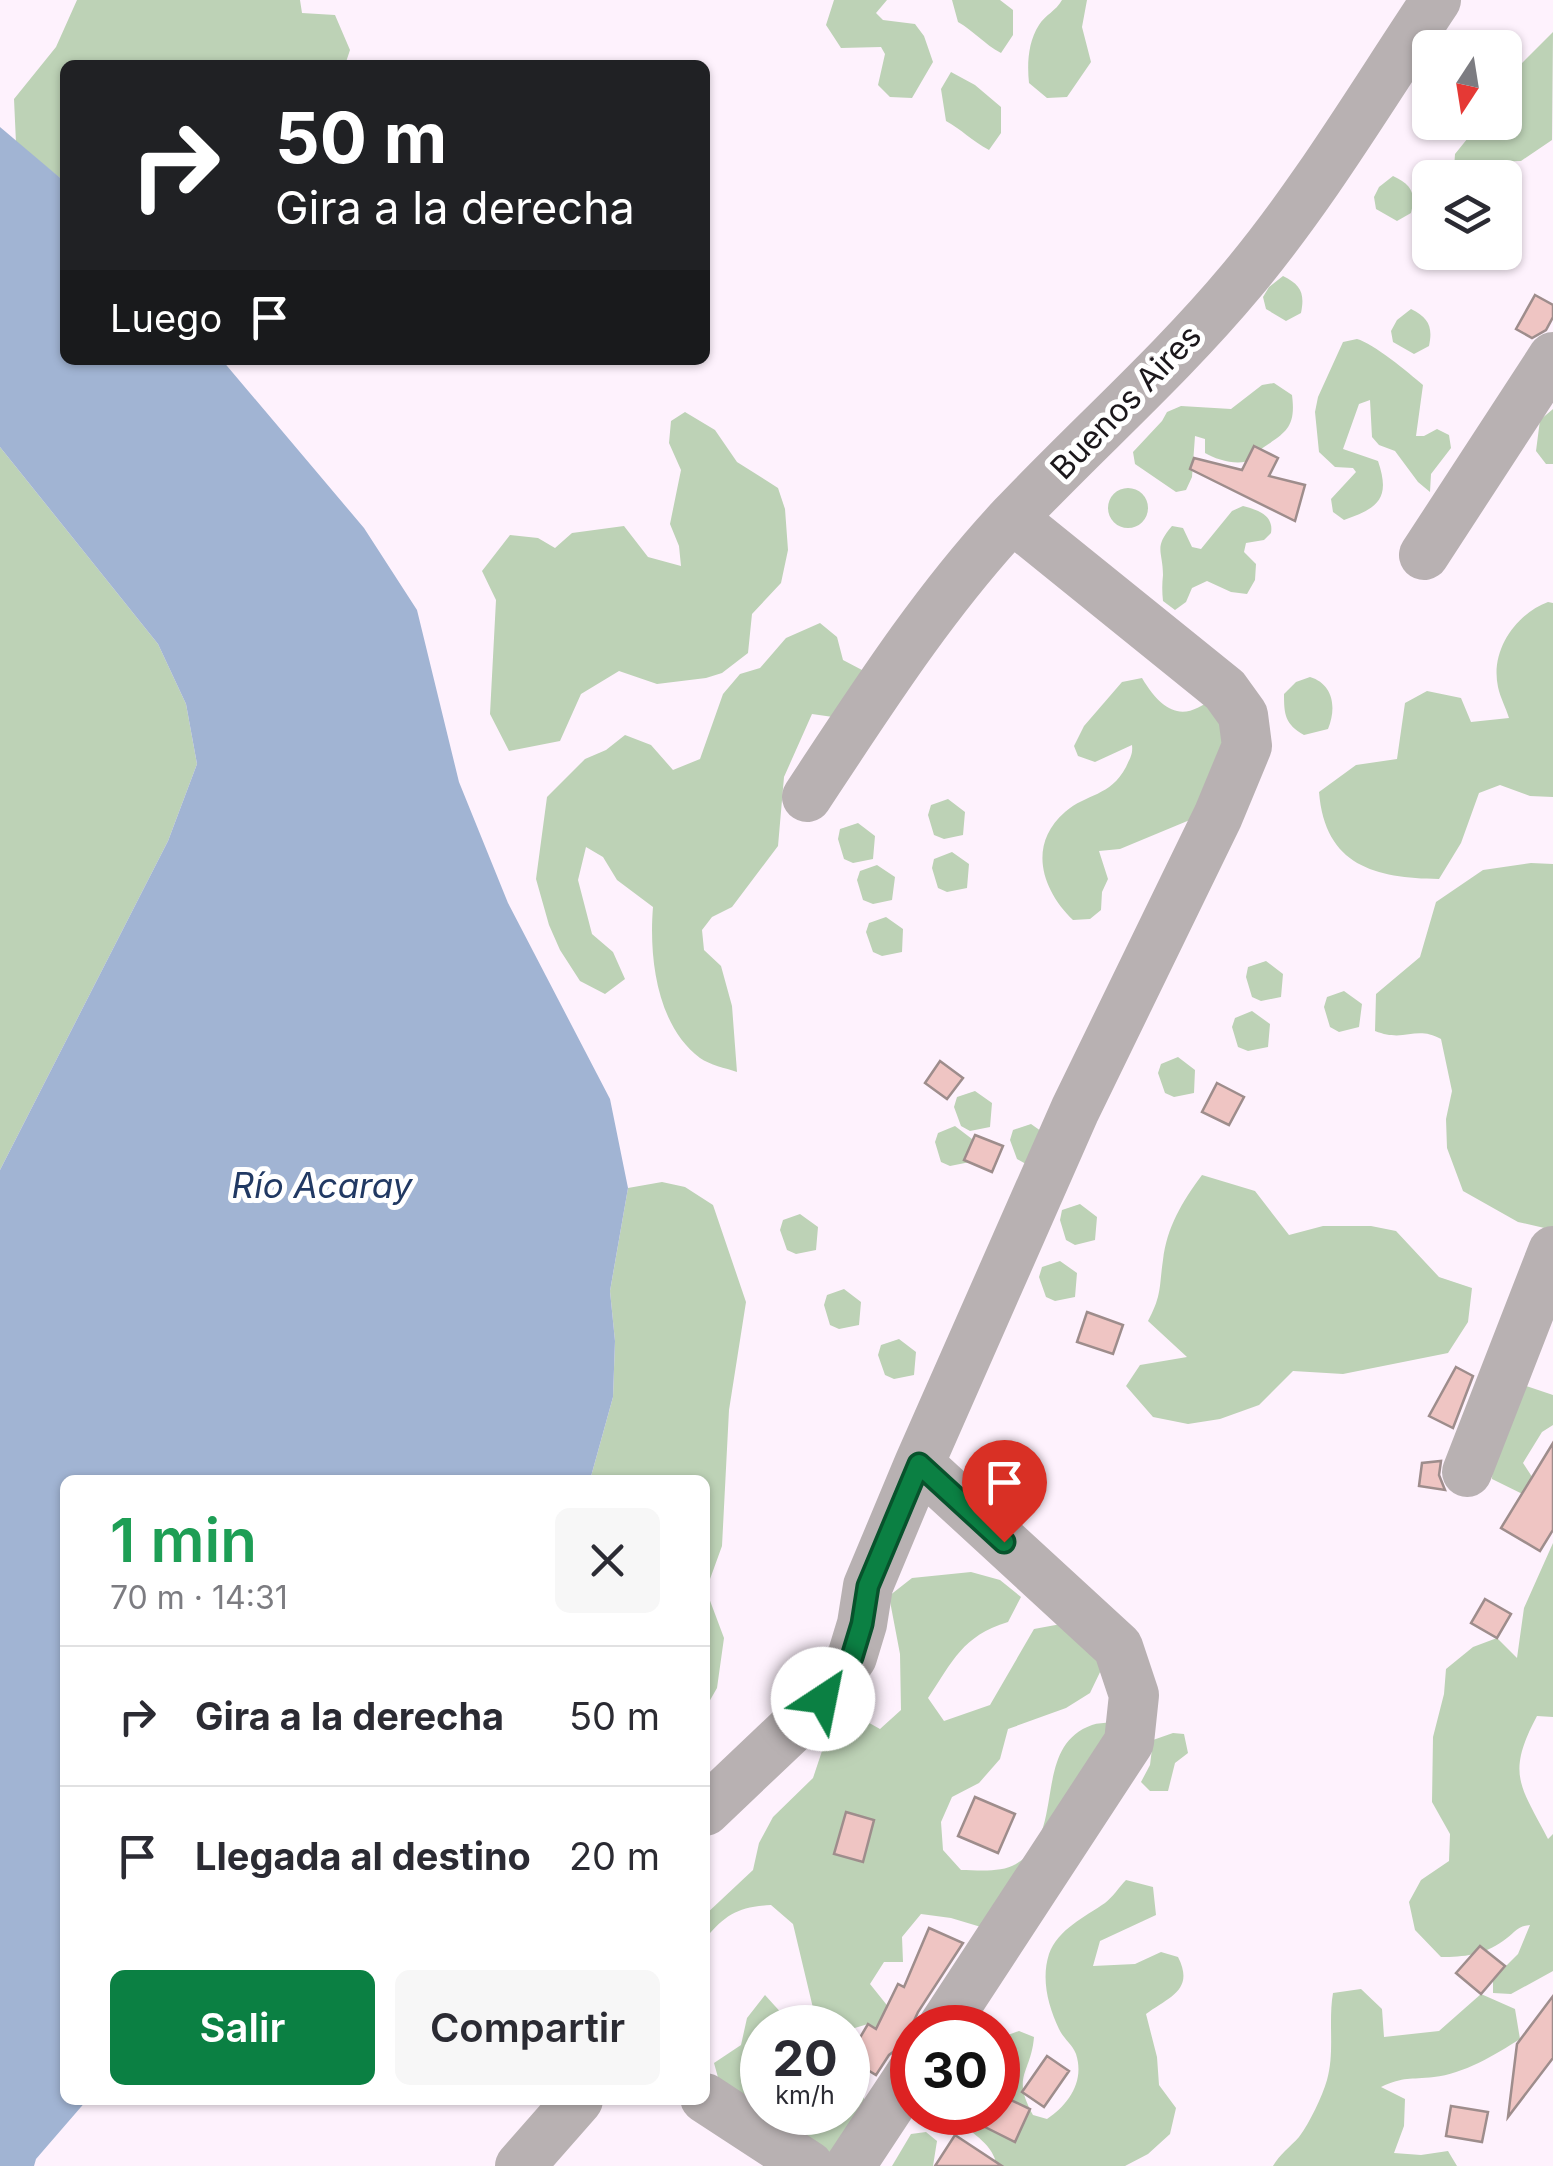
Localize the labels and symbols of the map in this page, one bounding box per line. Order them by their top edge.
north arrow [1412,30,1522,140]
street label: Buenos Aires [1042,316,1209,487]
water label: Río Acaray [232,1164,414,1206]
pin [962,1440,1047,1543]
position arrow [771,1647,875,1751]
speed limit sign: 30 [890,2005,1020,2135]

